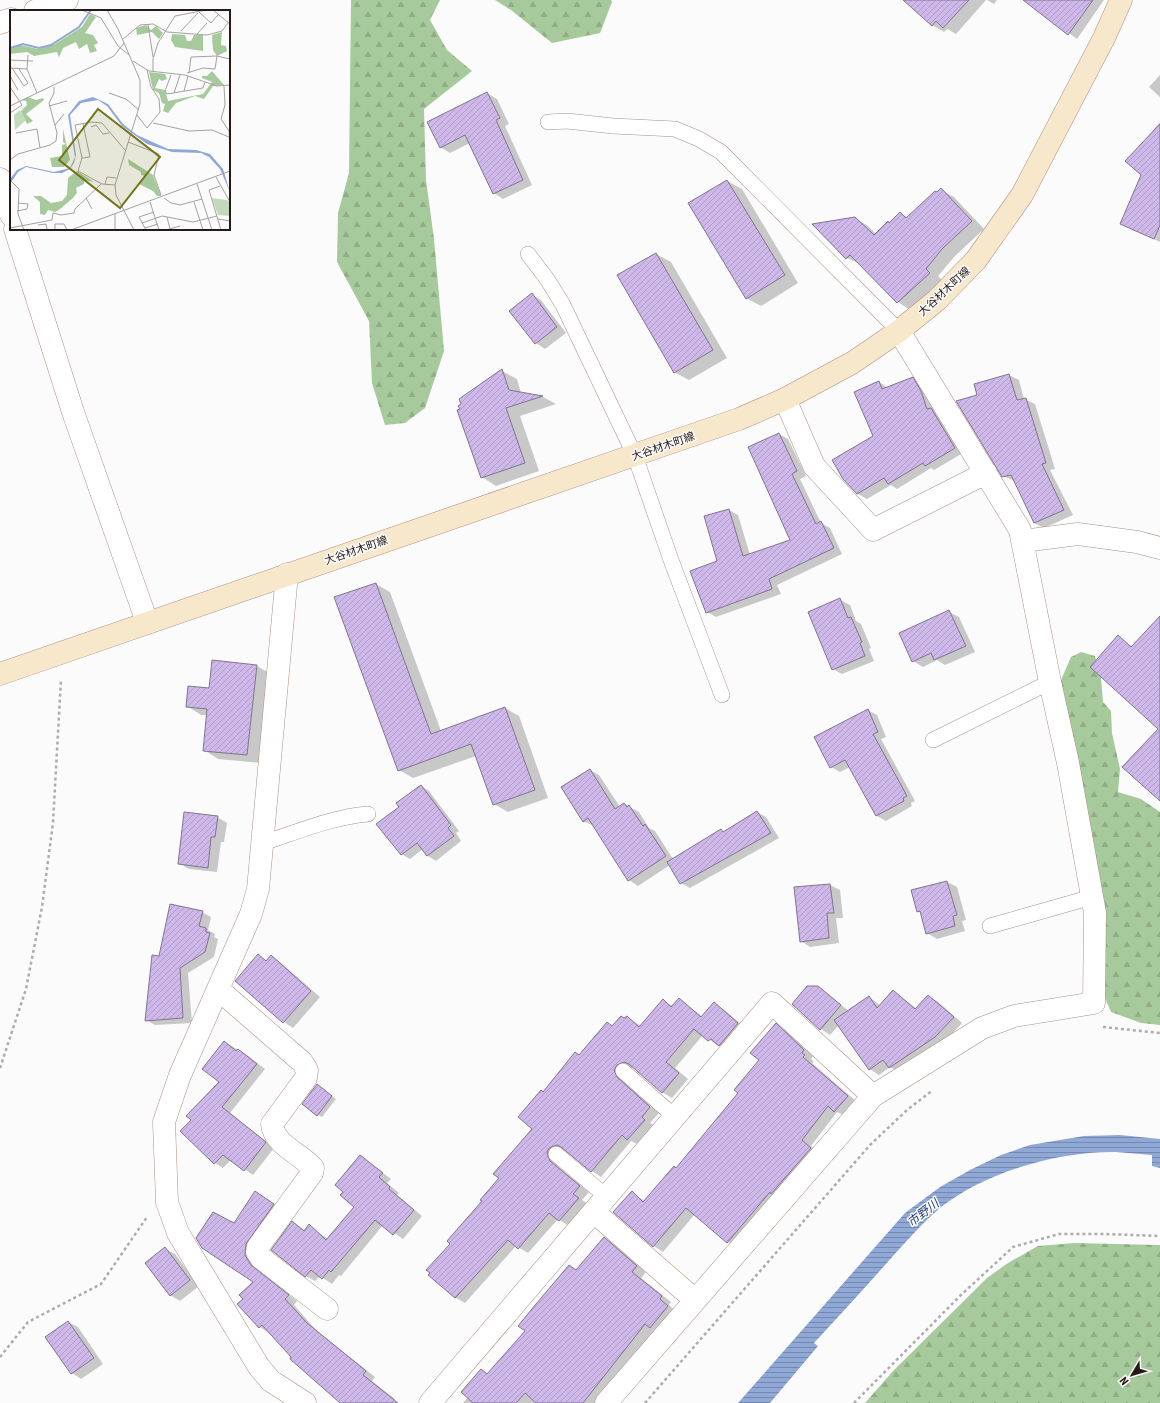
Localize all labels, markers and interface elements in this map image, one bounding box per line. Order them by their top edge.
inset map [10,10,230,230]
street label: 大谷材木町線 [916,264,973,319]
street label: 大谷材木町線 [630,430,696,463]
street label: 大谷材木町線 [323,534,389,567]
water label: 市野川 [905,1195,943,1230]
north arrow [1112,1355,1152,1395]
text: N [1117,1374,1132,1388]

